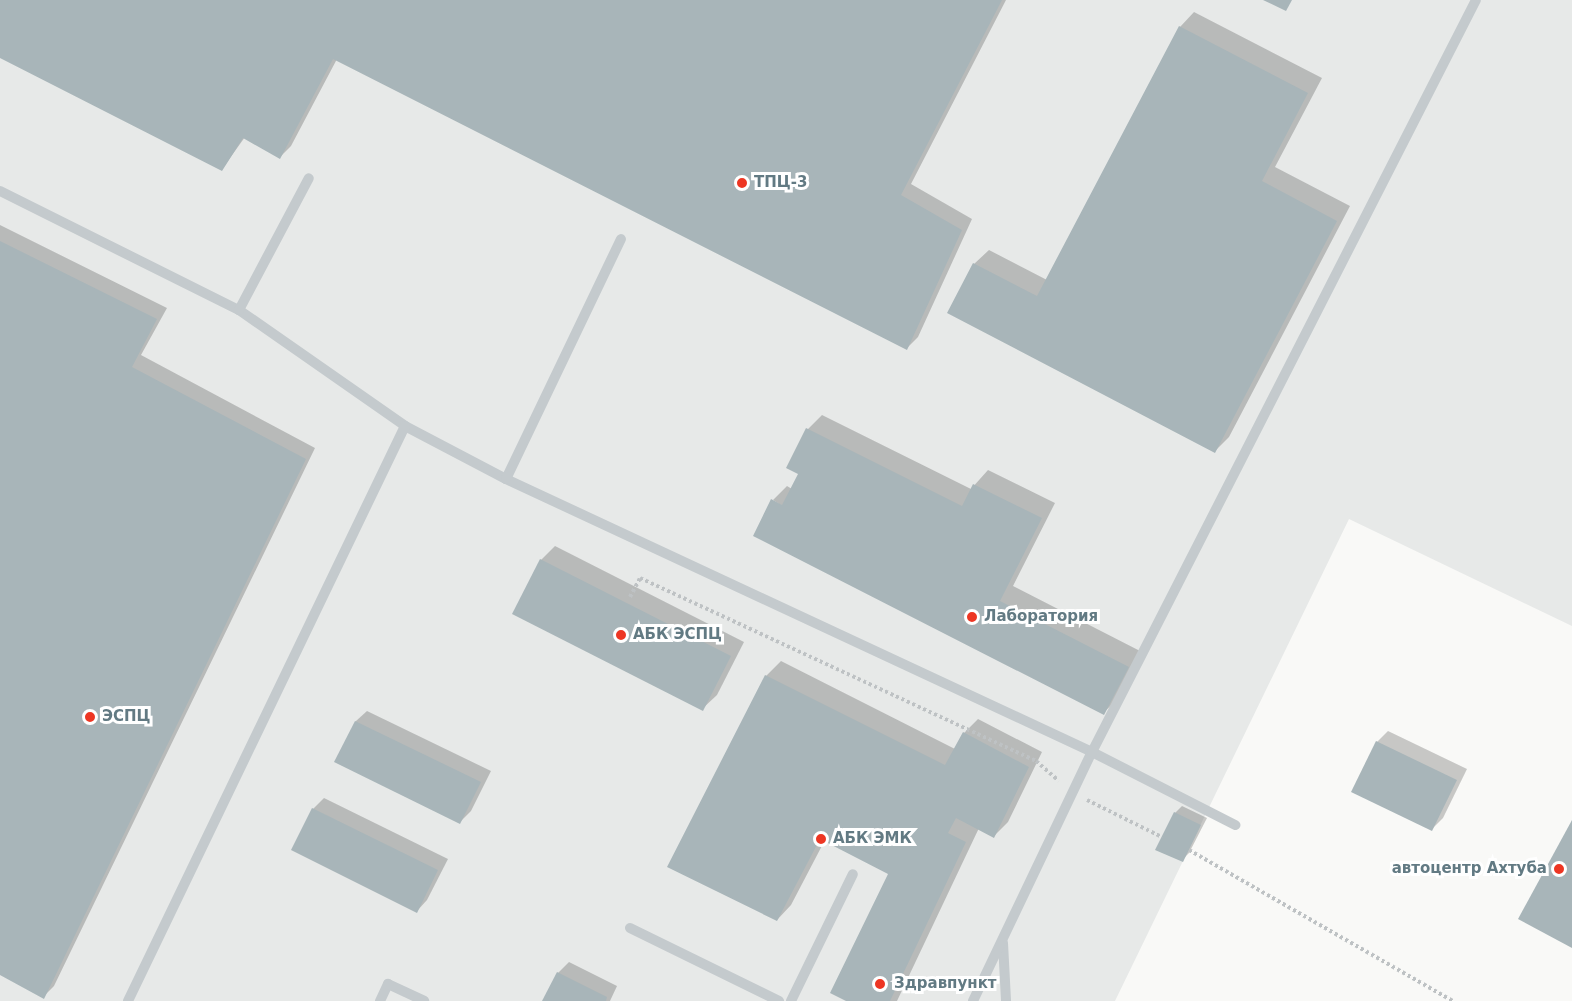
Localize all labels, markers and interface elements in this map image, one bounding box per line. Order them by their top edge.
place label: ТПЦ-3 [754,174,807,192]
marker: ТПЦ-3 [735,176,749,190]
place label: Лаборатория [984,608,1098,626]
marker: Лаборатория [965,610,979,624]
place label: АБК ЭСПЦ [633,626,722,644]
marker: АБК ЭСПЦ [614,628,628,642]
place label: ЭСПЦ [102,708,150,726]
marker: ЭСПЦ [83,710,97,724]
place label: АБК ЭМК [833,830,912,848]
marker: АБК ЭМК [814,832,828,846]
place label: автоцентр Ахтуба [1392,860,1547,878]
marker: автоцентр Ахтуба [1552,862,1566,876]
marker: Здравпункт [871,975,889,993]
place label: Здравпункт [894,975,997,993]

